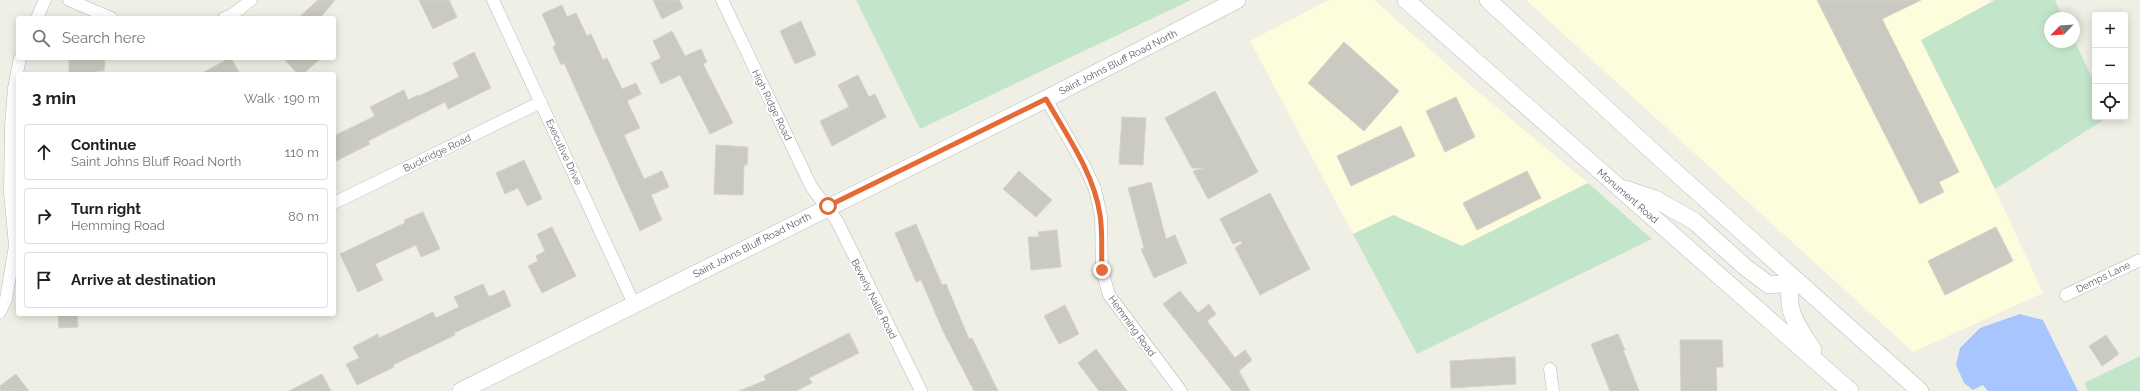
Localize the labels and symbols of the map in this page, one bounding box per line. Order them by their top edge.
north arrow [2044,12,2080,48]
street label: Saint Johns Bluff Road North [1057,27,1179,97]
street label: High Ridge Road [750,68,794,142]
street label: Executive Drive [544,117,584,187]
street label: Buckridge Road [401,132,473,174]
street label: Monument Road [1595,167,1661,225]
route start [819,197,837,215]
street label: Saint Johns Bluff Road North [691,210,813,280]
street label: Beverly Nalle Road [849,257,899,341]
street label: Demps Lane [2074,259,2132,295]
route end [1093,261,1111,279]
street label: Hemming Road [1106,294,1158,358]

